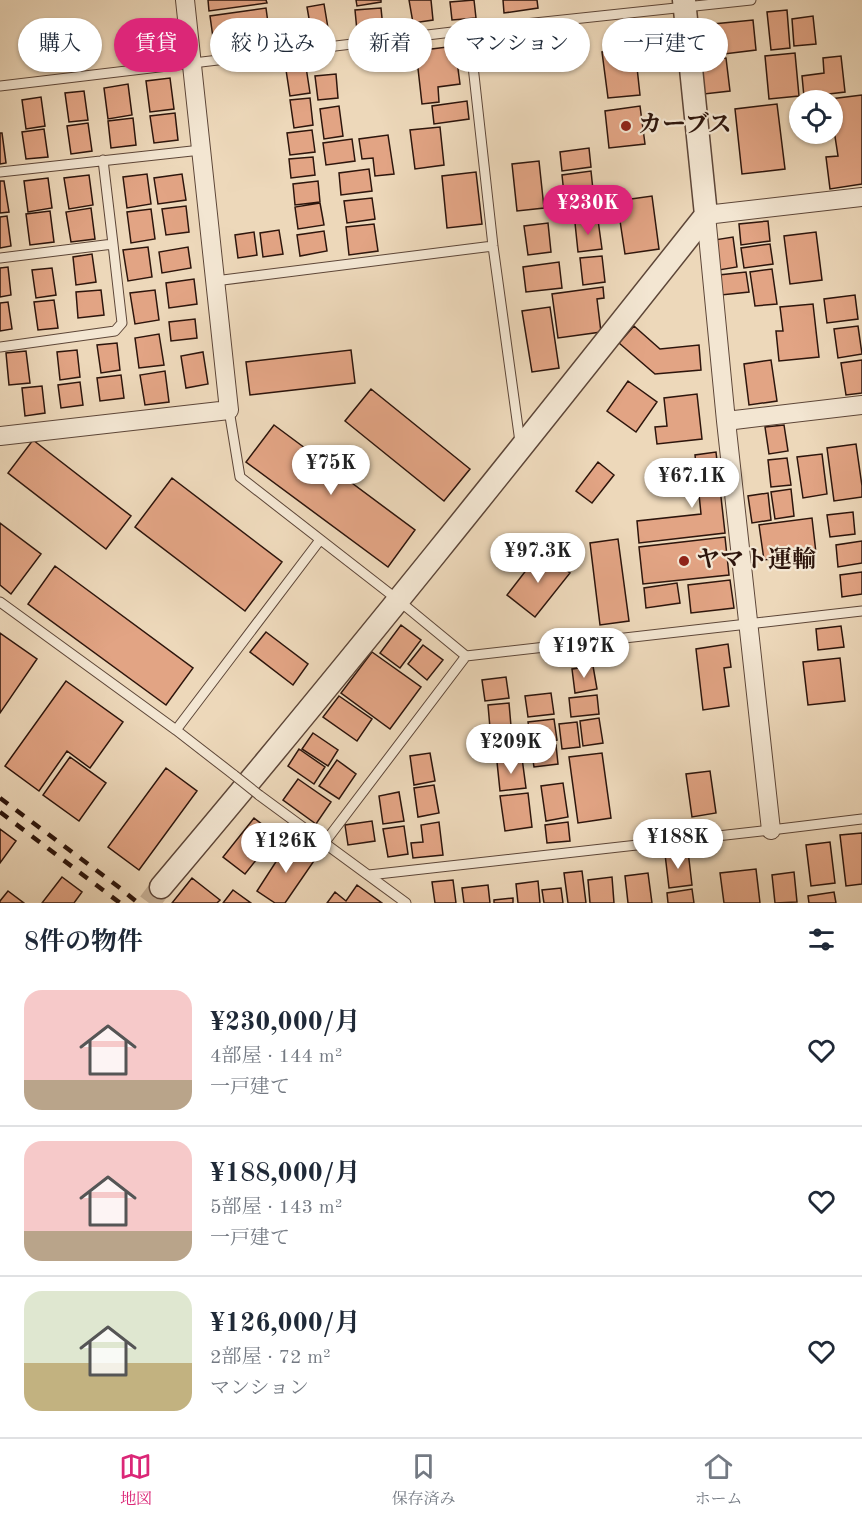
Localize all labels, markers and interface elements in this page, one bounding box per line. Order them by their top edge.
chip: 購入 [18,18,102,72]
chip: 賃貸 [114,18,198,72]
chip: 絞り込み [210,18,336,72]
chip: 新着 [348,18,432,72]
chip: マンション [444,18,590,72]
chip: 一戸建て [602,18,728,72]
map controls [789,90,843,144]
button: locate [789,90,843,144]
place label: カーブス [638,111,732,138]
marker: カーブス [619,119,633,133]
pin: ¥230K [546,185,630,236]
text: ¥230K [557,194,619,214]
pin: ¥75K [295,445,367,496]
text: ¥75K [306,454,356,474]
pin: ¥67.1K [643,458,741,509]
text: ¥67.1K [658,467,726,487]
pin: ¥97.3K [489,533,587,584]
text: ¥97.3K [504,542,572,562]
place label: ヤマト運輸 [696,546,816,573]
marker: ヤマト運輸 [677,554,691,568]
pin: ¥197K [542,628,626,679]
text: ¥197K [553,637,615,657]
pin: ¥209K [469,724,553,775]
text: ¥209K [480,733,542,753]
pin: ¥188K [636,819,720,870]
pin: ¥126K [244,823,328,874]
text: ¥188K [647,828,709,848]
text: ¥126K [255,832,317,852]
icon: filters [805,923,838,956]
text: 8件の物件 [24,930,143,956]
text: ¥230,000/月 [210,1010,361,1036]
icon: home [72,1014,144,1086]
icon: heart [805,1034,838,1067]
text: 4部屋 · 144 m² [210,1047,342,1067]
text: 一戸建て [210,1078,290,1098]
text: ¥188,000/月 [210,1161,361,1187]
icon: home [72,1165,144,1237]
icon: heart [805,1185,838,1218]
text: 5部屋 · 143 m² [210,1198,342,1218]
text: 一戸建て [210,1229,290,1249]
text: ¥126,000/月 [210,1311,361,1337]
icon: home [72,1315,144,1387]
icon: heart [805,1335,838,1368]
text: 2部屋 · 72 m² [210,1348,331,1368]
text: マンション [210,1379,309,1399]
tab: 地図 [119,1450,152,1510]
tab: 保存済み [391,1450,455,1510]
tab: ホーム [694,1450,742,1510]

